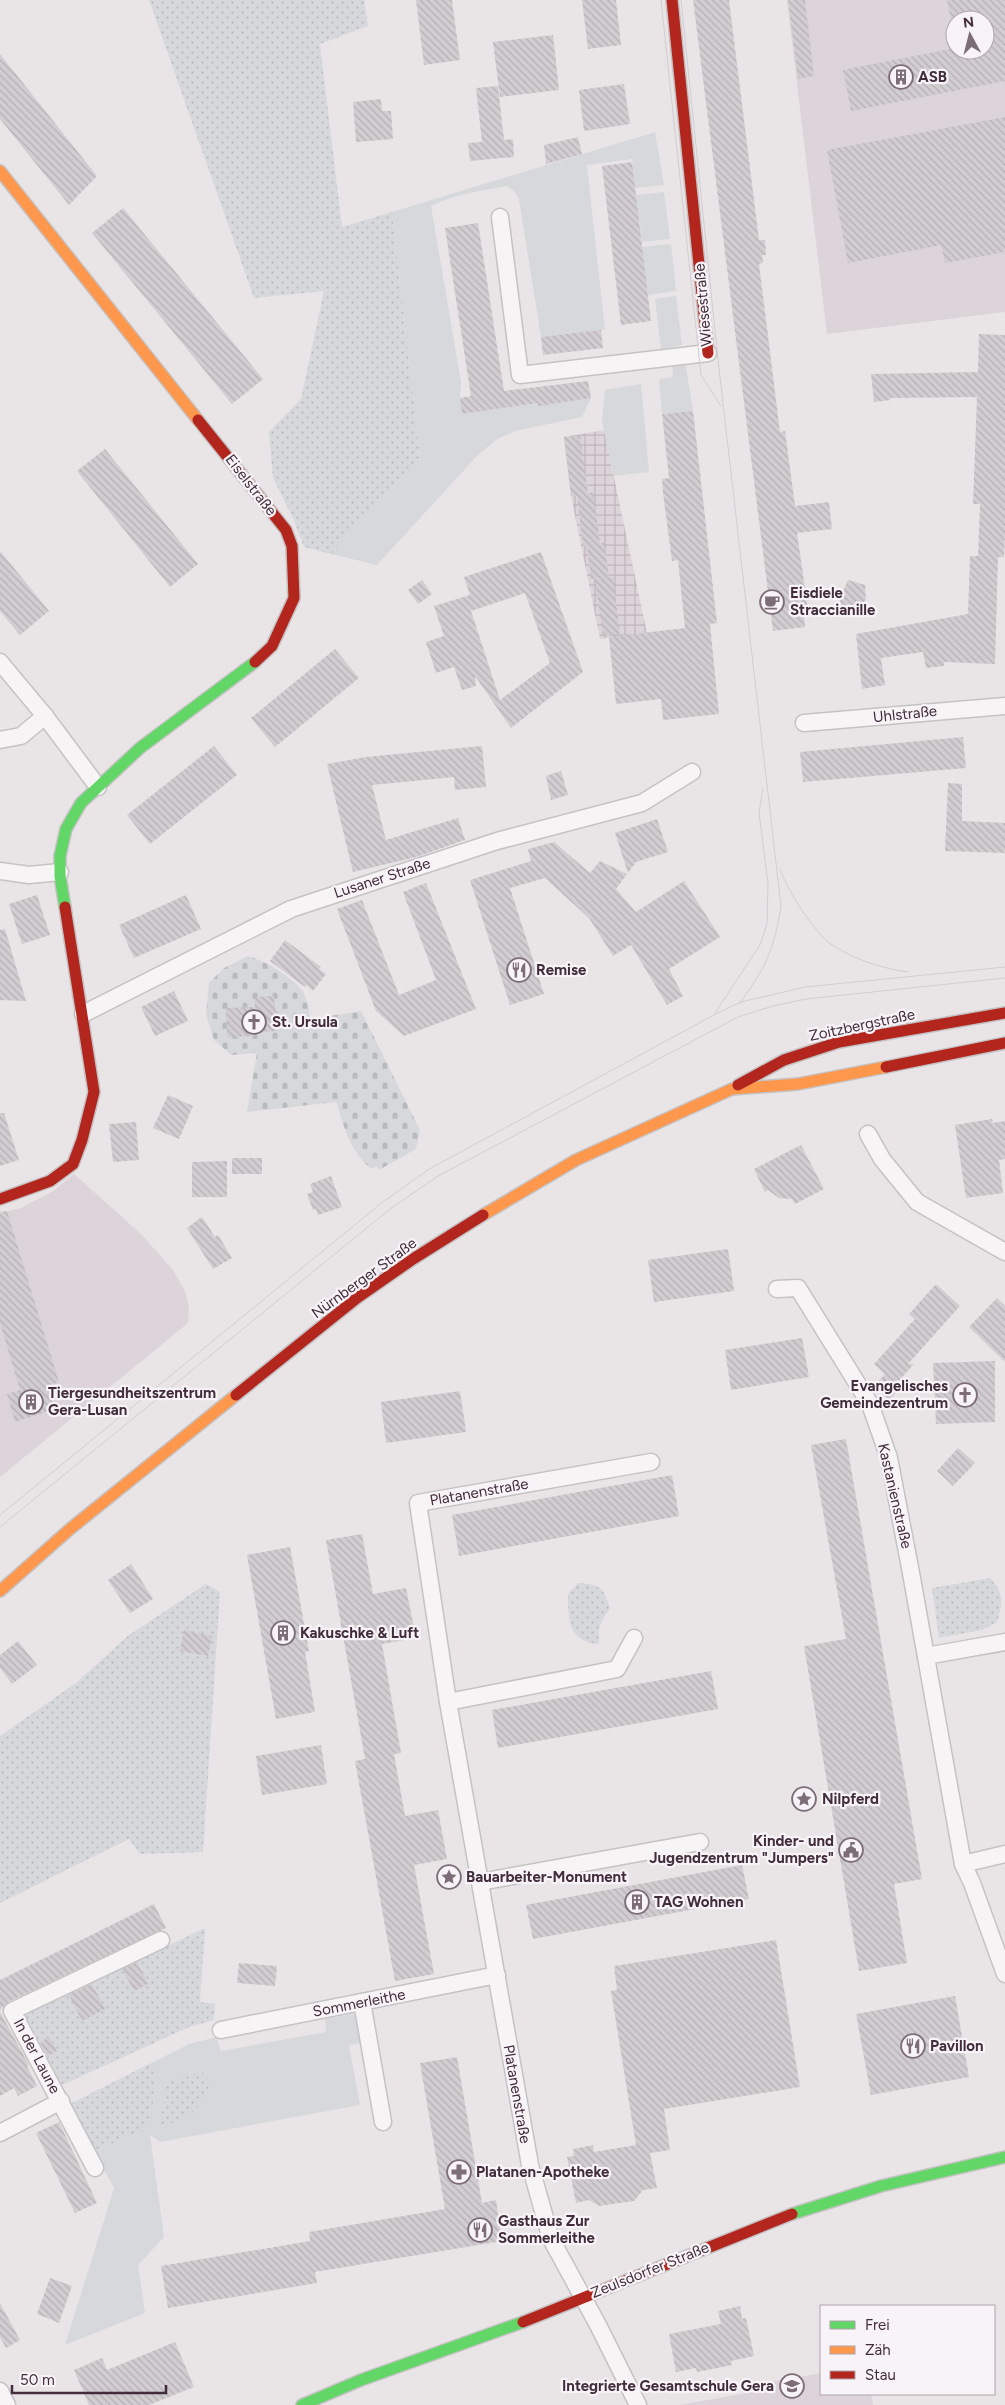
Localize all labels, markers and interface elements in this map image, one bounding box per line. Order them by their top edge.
north arrow [945,10,995,60]
text: N [962,13,975,32]
building icon: ASB [888,64,914,90]
place label: ASB [918,68,947,86]
street label: Wiesestraße [690,263,716,347]
street label: Eiselstraße [221,451,281,519]
place label: Eisdiele Straccianille [790,584,876,619]
cafe icon: Eisdiele Straccianille [759,589,785,615]
street label: Uhlstraße [872,702,938,726]
street label: Lusaner Straße [331,854,433,902]
restaurant icon: Remise [506,957,532,983]
place label: Remise [536,961,587,979]
street label: Zoitzbergstraße [807,1005,917,1045]
church icon: St. Ursula [241,1009,267,1035]
place label: St. Ursula [272,1013,338,1031]
street label: Nürnberger Straße [308,1234,420,1322]
place label: Evangelisches Gemeindezentrum [820,1377,948,1412]
church icon: Evangelisches Gemeindezentrum [952,1382,978,1408]
place label: Tiergesundheitszentrum Gera-Lusan [48,1384,216,1419]
building icon: Tiergesundheitszentrum Gera-Lusan [18,1389,44,1415]
street label: Kastanienstraße [874,1442,916,1550]
street label: Platanenstraße [428,1474,530,1510]
building icon: Kakuschke & Luft [270,1620,296,1646]
place label: Kakuschke & Luft [300,1624,419,1642]
place icon: Nilpferd [791,1786,817,1812]
place label: Nilpferd [822,1790,879,1808]
place label: Kinder- und Jugendzentrum "Jumpers" [649,1832,834,1867]
public building icon: Kinder- und Jugendzentrum "Jumpers" [838,1837,864,1863]
place icon: Bauarbeiter-Monument [436,1864,462,1890]
place label: Bauarbeiter-Monument [466,1868,627,1886]
building icon: TAG Wohnen [624,1889,650,1915]
place label: TAG Wohnen [654,1893,743,1911]
street label: Sommerleithe [311,1985,407,2021]
street label: In der Laune [10,2015,64,2097]
restaurant icon: Pavillon [900,2033,926,2059]
place label: Pavillon [930,2037,984,2055]
street label: Platanenstraße [499,2043,535,2145]
pharmacy icon: Platanen-Apotheke [446,2159,472,2185]
place label: Platanen-Apotheke [476,2163,610,2181]
place label: Gasthaus Zur Sommerleithe [498,2212,595,2247]
restaurant icon: Gasthaus Zur Sommerleithe [467,2217,493,2243]
street label: Zeulsdorfer Straße [588,2238,712,2302]
legend [820,2305,995,2395]
text: Frei [865,2316,890,2334]
text: Zäh [865,2341,891,2359]
scale bar [12,2362,166,2394]
text: Stau [865,2366,896,2384]
text: 50 m [20,2371,55,2389]
school or university icon: Integrierte Gesamtschule Gera [779,2373,805,2399]
place label: Integrierte Gesamtschule Gera [562,2377,774,2395]

